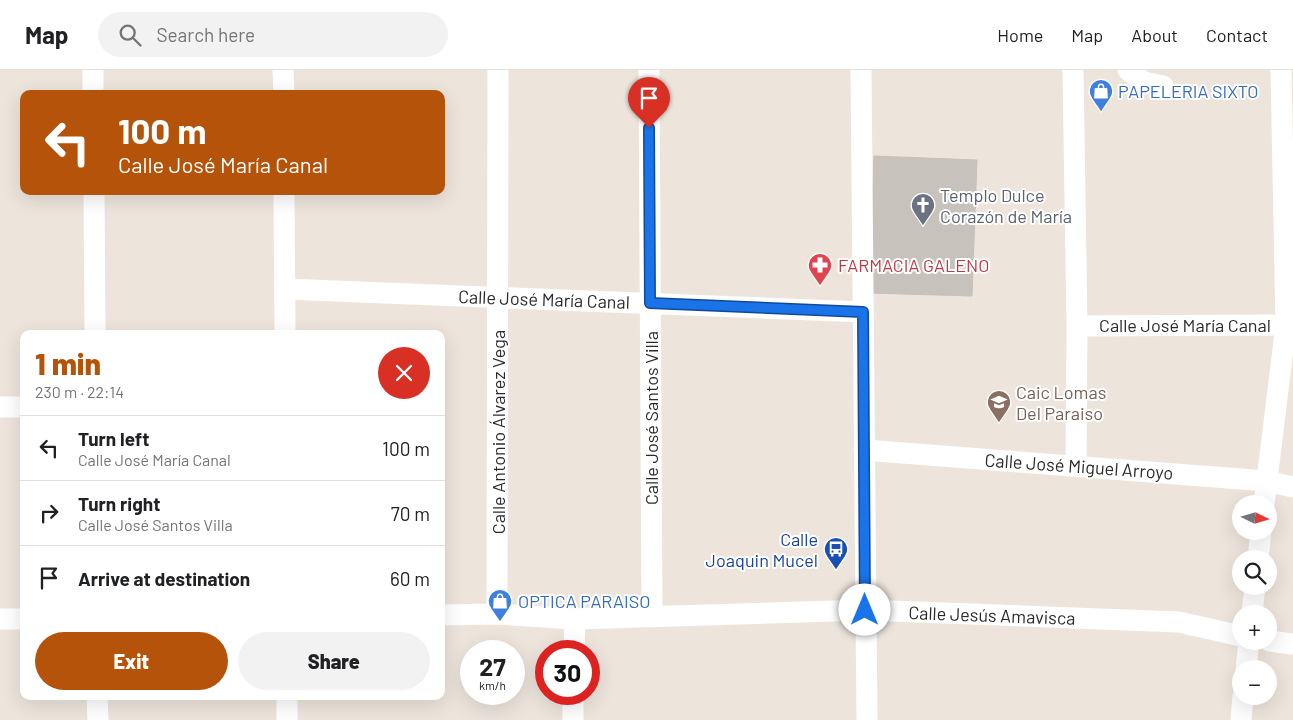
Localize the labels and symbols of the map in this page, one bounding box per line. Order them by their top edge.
pin [628,77,670,128]
shop icon: PAPELERIA SIXTO [1088,78,1114,112]
place label: PAPELERIA SIXTO [1118,80,1258,102]
place label: Templo Dulce Corazón de María [940,184,1072,227]
church icon: Templo Dulce Corazón de María [910,192,936,226]
pharmacy icon: FARMACIA GALENO [807,252,833,286]
place label: FARMACIA GALENO [838,254,989,276]
street label: Calle José María Canal [458,285,630,313]
street label: Calle José María Canal [1099,314,1271,336]
street label: Calle Antonio Álvarez Vega [487,330,509,534]
street label: Calle José Santos Villa [640,331,662,505]
place label: Caic Lomas Del Paraiso [1016,381,1106,424]
school or university icon: Caic Lomas Del Paraiso [986,389,1012,423]
street label: Calle José Miguel Arroyo [984,448,1174,484]
north arrow [1232,495,1278,540]
place label: Calle Joaquin Mucel [706,528,818,571]
bus stop icon: Calle Joaquin Mucel [823,536,849,570]
position arrow [838,583,890,635]
shop icon: OPTICA PARAISO [487,588,513,622]
place label: OPTICA PARAISO [518,590,650,612]
street label: Calle Jesús Amavisca [908,601,1076,629]
speed limit sign: 30 [535,640,600,705]

